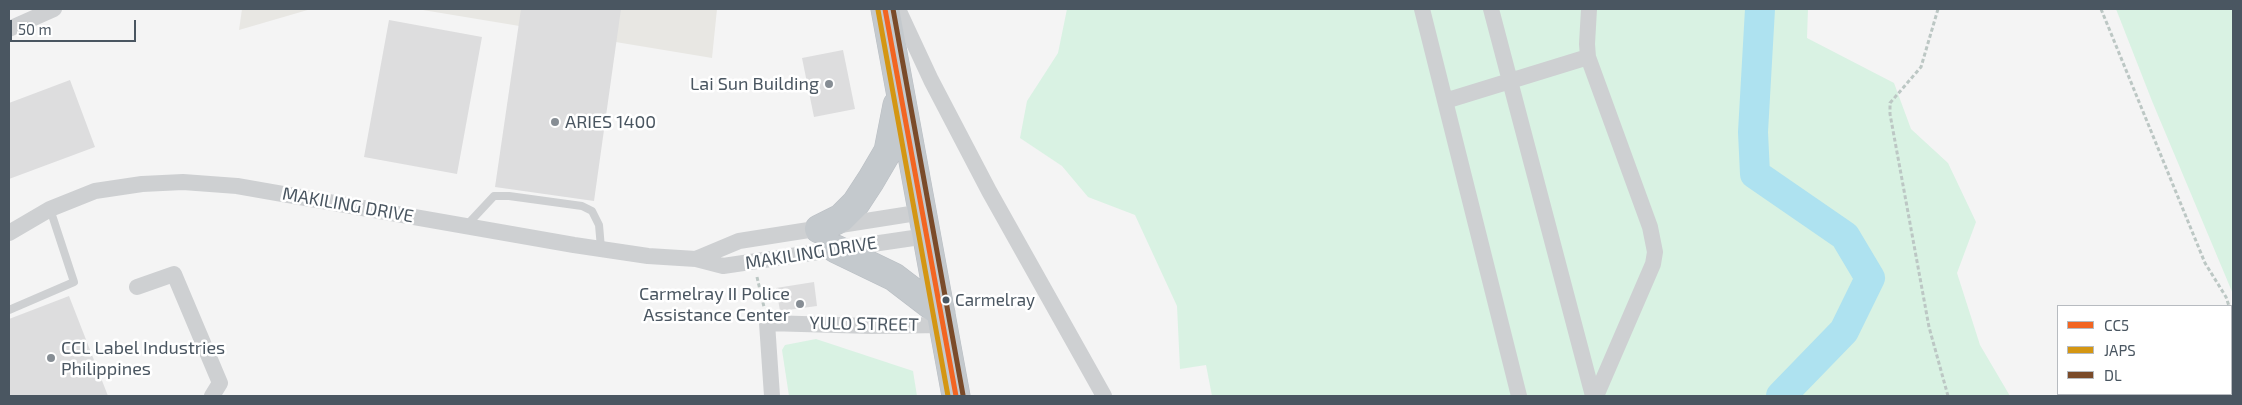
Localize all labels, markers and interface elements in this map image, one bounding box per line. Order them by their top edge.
scale bar [12,10,139,42]
text: 50 m [18,20,52,38]
place label: Lai Sun Building [690,73,819,95]
marker: Lai Sun Building [823,78,835,90]
place label: ARIES 1400 [565,111,656,133]
marker: ARIES 1400 [549,116,561,128]
street label: MAKILING DRIVE [281,183,415,227]
street label: MAKILING DRIVE [744,232,878,274]
place label: Carmelray II Police Assistance Center [639,283,790,326]
place label: Carmelray [955,290,1035,310]
marker: Carmelray [941,295,951,305]
marker: Carmelray II Police Assistance Center [794,298,806,310]
legend [2057,305,2232,395]
street label: YULO STREET [809,312,919,336]
text: CC5 [2104,316,2129,334]
place label: CCL Label Industries Philippines [61,337,225,379]
text: JAPS [2104,341,2136,359]
marker: CCL Label Industries Philippines [45,352,57,364]
text: DL [2104,366,2122,384]

